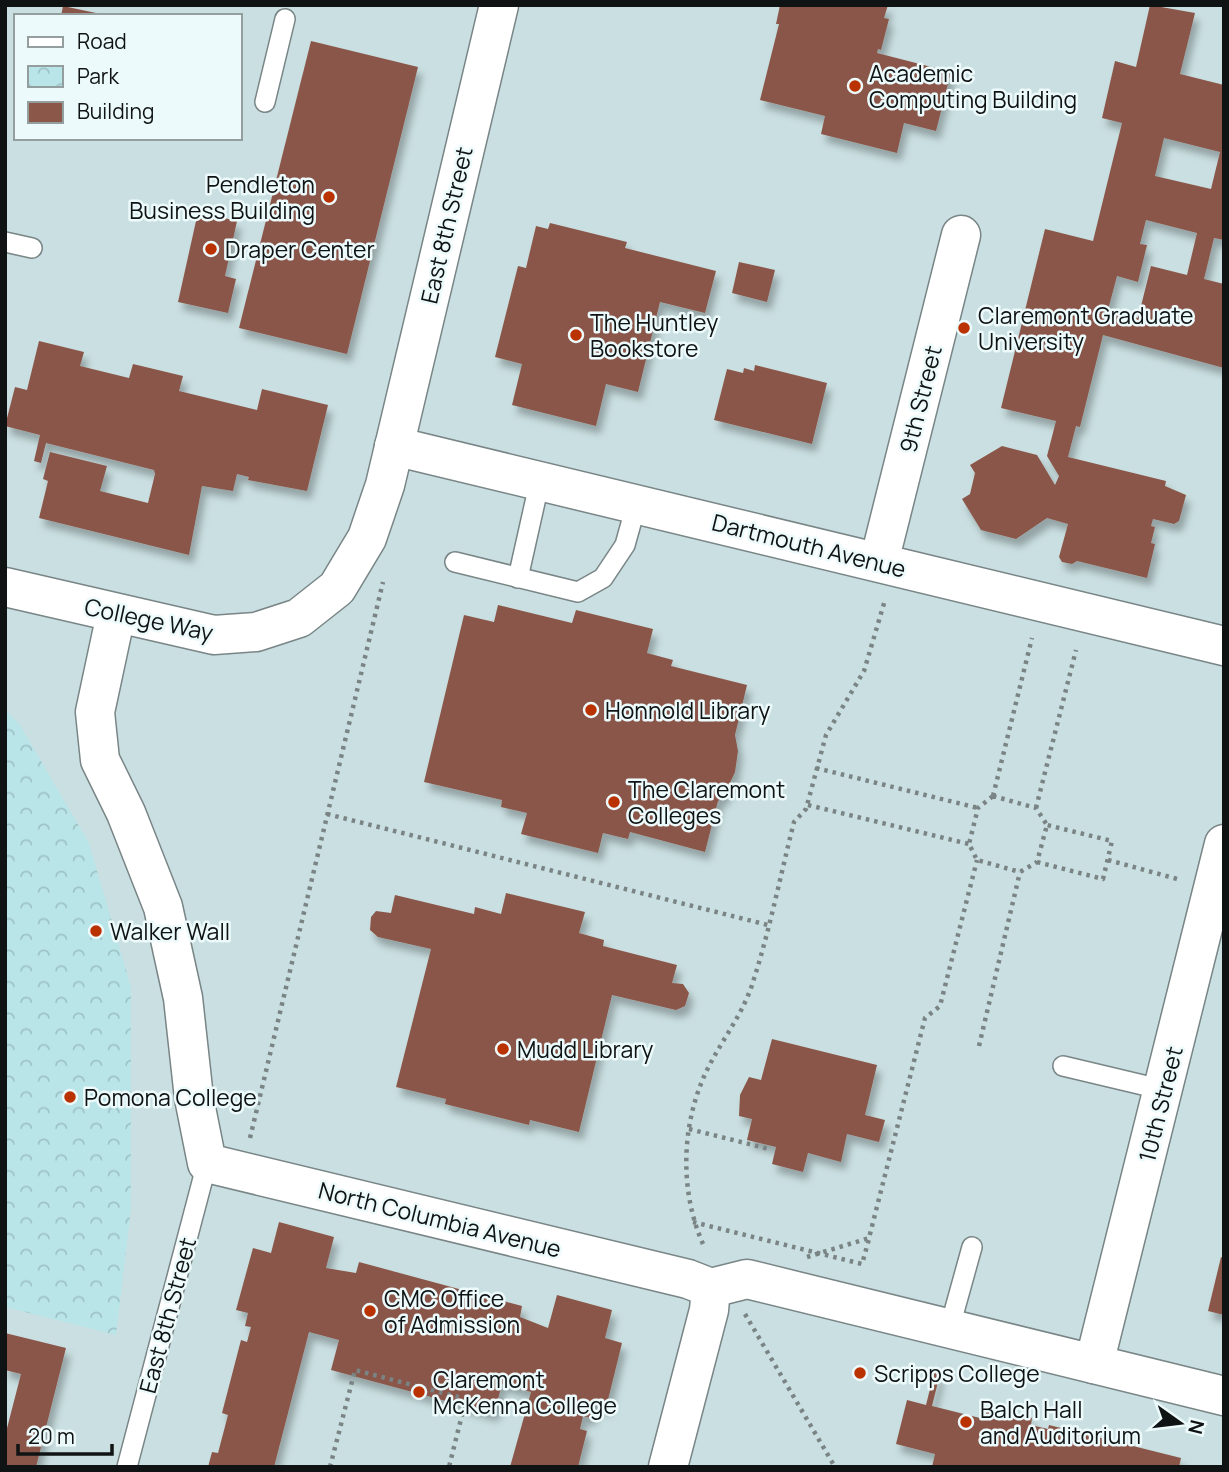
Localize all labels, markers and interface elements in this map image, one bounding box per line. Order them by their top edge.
legend [14,14,242,140]
text: Road [77,27,127,55]
place label: Academic Computing Building [869,57,1077,115]
text: Park [77,62,119,90]
marker: Academic Computing Building [847,78,863,94]
text: Building [77,97,154,125]
street label: East 8th Street [412,143,480,307]
place label: Pendleton Business Building [129,168,315,226]
marker: Pendleton Business Building [321,189,337,205]
place label: Draper Center [225,233,375,265]
marker: Draper Center [203,241,219,257]
place label: Claremont Graduate University [978,299,1193,357]
place label: The Huntley Bookstore [590,306,718,364]
marker: Claremont Graduate University [956,320,972,336]
marker: The Huntley Bookstore [568,327,584,343]
street label: 9th Street [891,342,949,456]
street label: Dartmouth Avenue [709,505,909,585]
street label: College Way [82,590,216,648]
place label: Honnold Library [605,694,770,726]
marker: Honnold Library [583,702,599,718]
place label: The Claremont Colleges [628,773,785,831]
marker: The Claremont Colleges [606,794,622,810]
place label: Walker Wall [110,915,230,947]
marker: Walker Wall [88,923,104,939]
place label: Mudd Library [517,1033,653,1065]
marker: Mudd Library [495,1041,511,1057]
street label: 10th Street [1130,1043,1190,1165]
place label: Pomona College [84,1081,257,1113]
marker: Pomona College [62,1089,78,1105]
street label: North Columbia Avenue [315,1173,565,1265]
street label: East 8th Street [131,1234,203,1396]
place label: CMC Office of Admission [384,1282,520,1340]
marker: CMC Office of Admission [362,1303,378,1319]
place label: Scripps College [874,1357,1040,1389]
place label: Claremont McKenna College [433,1363,617,1421]
marker: Scripps College [852,1365,868,1381]
marker: Claremont McKenna College [411,1384,427,1400]
north arrow [1145,1388,1215,1458]
place label: Balch Hall and Auditorium [980,1393,1141,1451]
scale bar [18,1412,112,1456]
marker: Balch Hall and Auditorium [958,1414,974,1430]
text: N [1182,1417,1211,1437]
text: 20 m [28,1422,75,1450]

